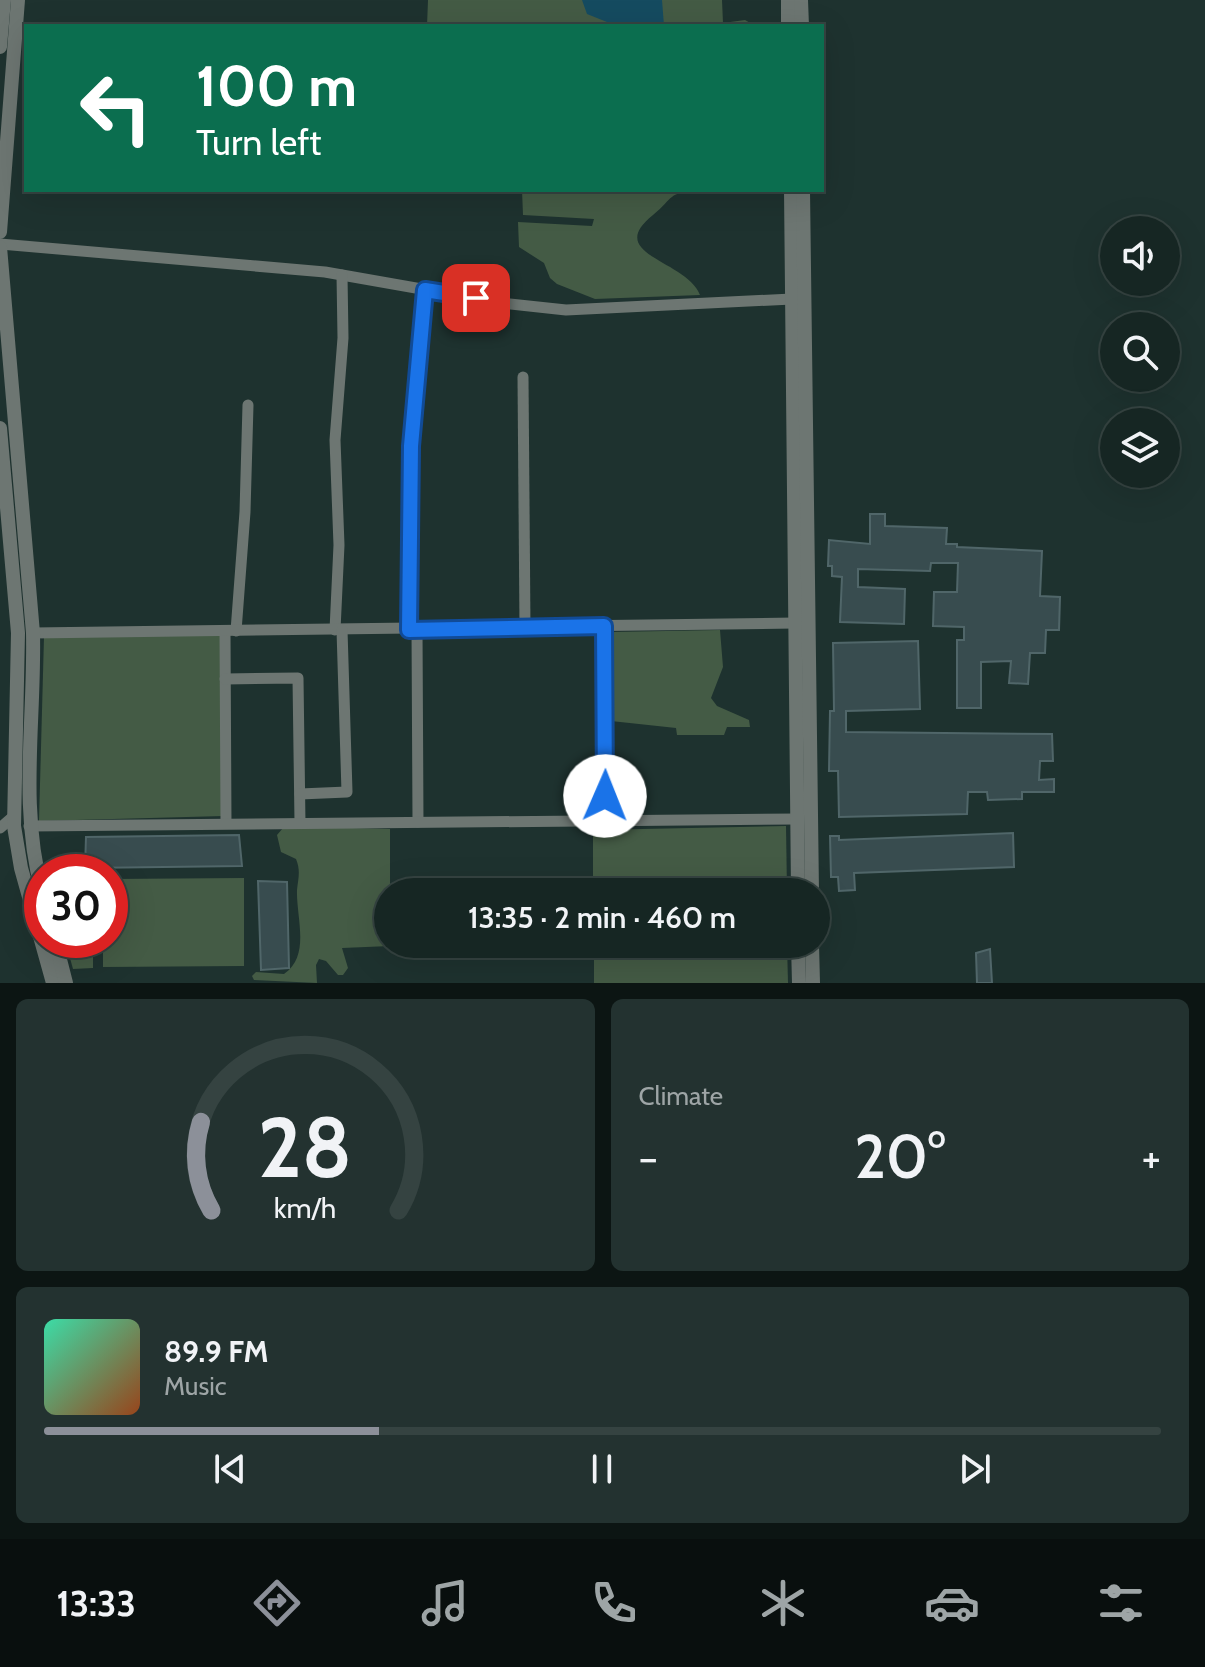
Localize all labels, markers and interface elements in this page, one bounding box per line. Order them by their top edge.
text: 100 m [196,52,357,120]
icon: left [64,56,168,160]
text: Turn left [196,120,321,164]
map controls [1100,216,1180,488]
button: sound [1100,216,1180,296]
pin [442,264,510,332]
icon: arrive [454,276,498,320]
button: search [1100,312,1180,392]
button: layers [1100,408,1180,488]
position arrow [563,754,647,838]
speed limit sign: 30 [24,854,128,958]
text: 13:35 · 2 min · 460 m [468,899,736,936]
text: Climate [639,1080,723,1112]
text: 28 [258,1097,352,1198]
text: 20° [854,1120,945,1193]
text: − [639,1131,658,1184]
text: + [1142,1131,1161,1184]
text: km/h [274,1190,337,1225]
text: 89.9 FM [164,1333,269,1370]
text: Music [164,1370,227,1402]
icon: previous [208,1447,252,1491]
icon: pause [580,1447,624,1491]
icon: next [953,1447,997,1491]
icon: directions [249,1575,305,1631]
icon: music [417,1575,473,1631]
icon: phone [586,1575,642,1631]
icon: climate [755,1575,811,1631]
icon: car [924,1575,980,1631]
icon: filters [1093,1575,1149,1631]
text: 13:33 [56,1581,136,1625]

